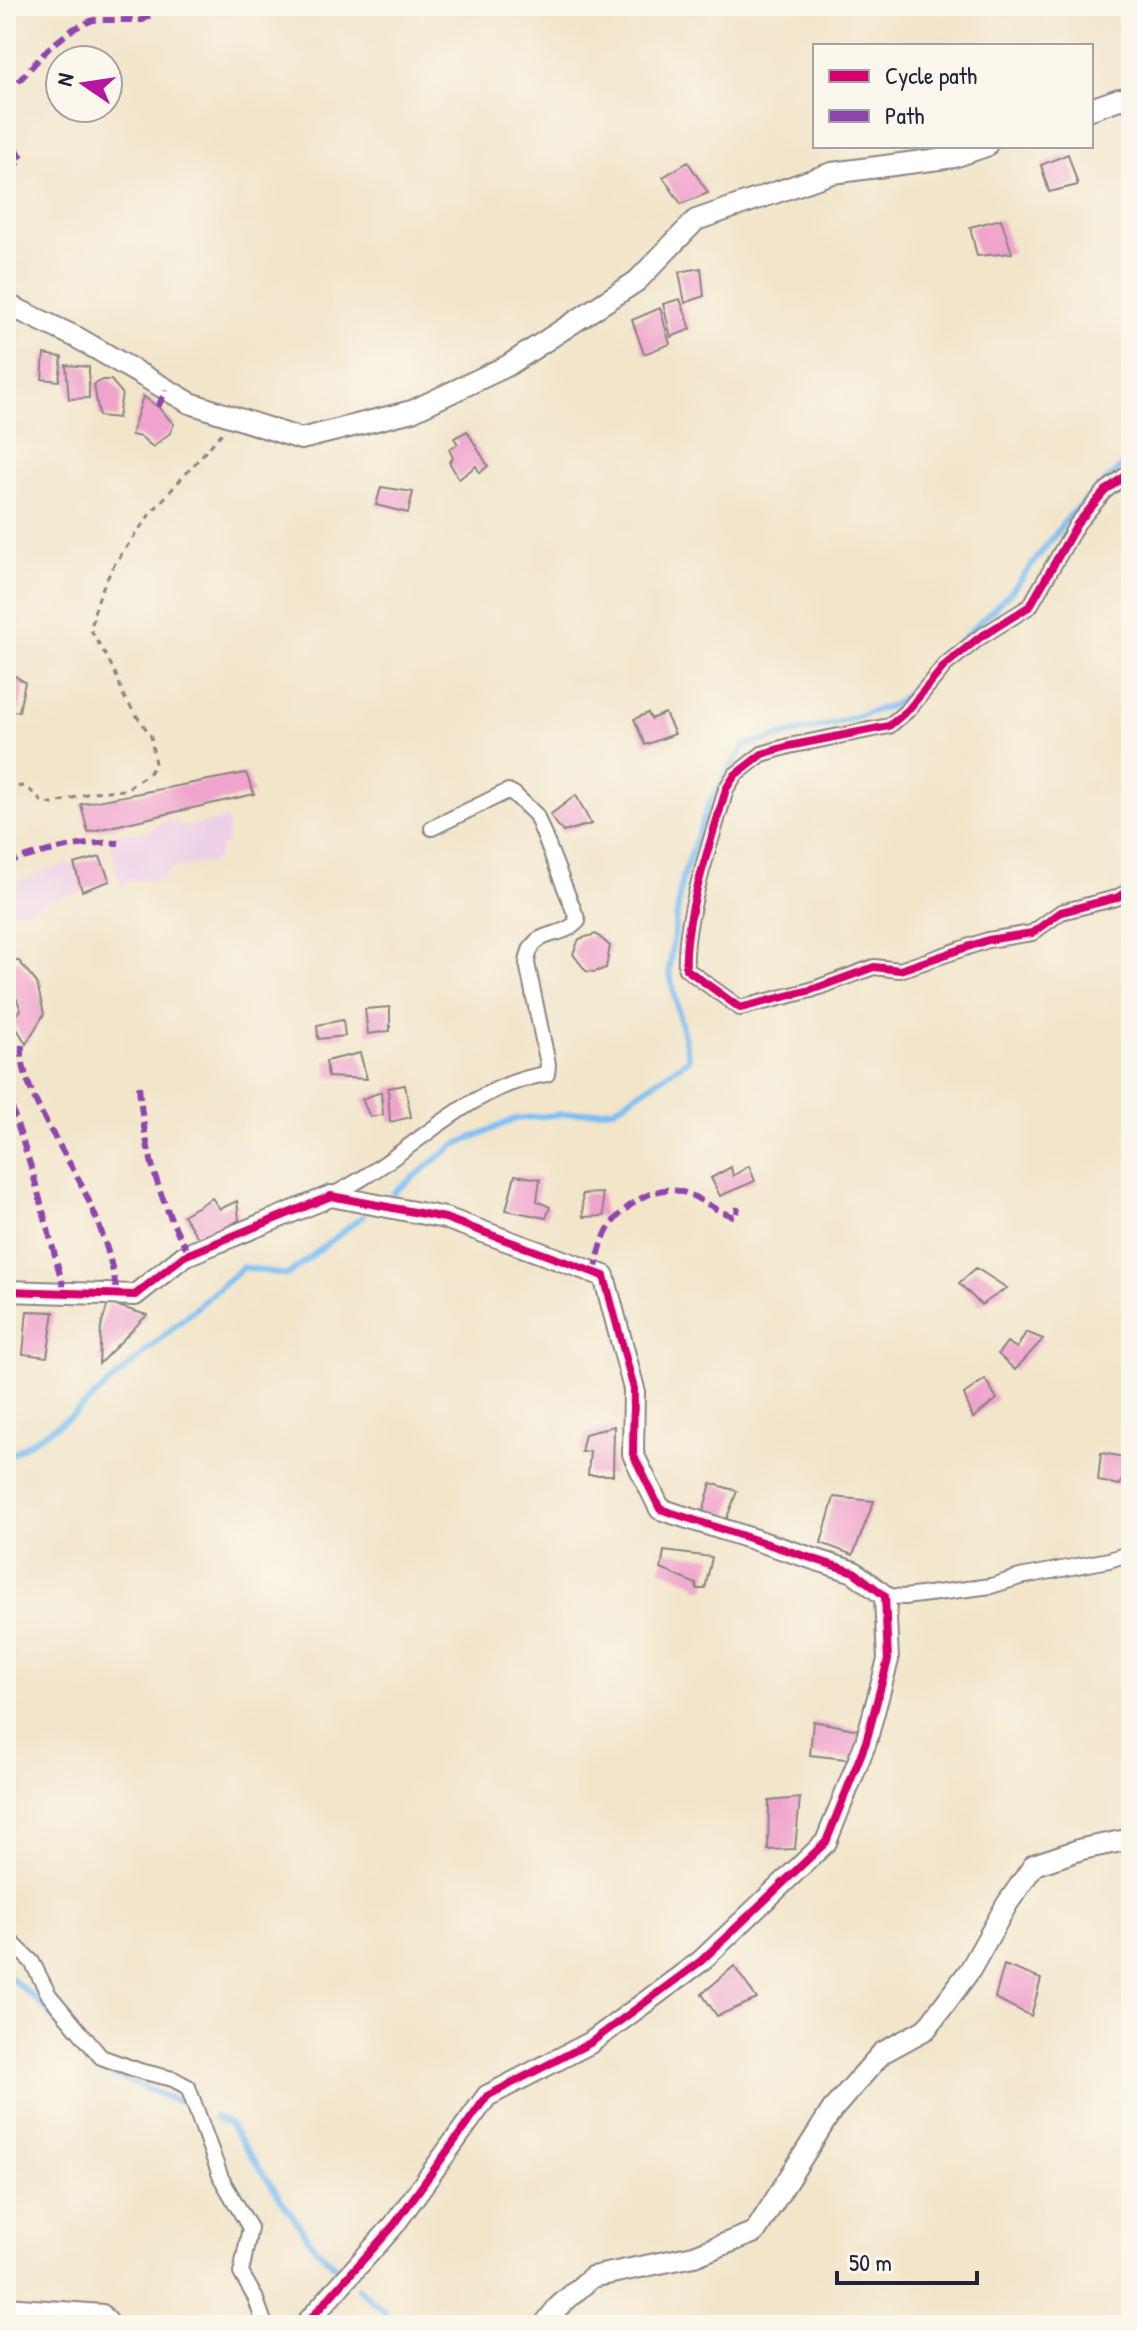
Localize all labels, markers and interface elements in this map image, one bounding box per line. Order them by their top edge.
north arrow [44,44,124,124]
legend [813,44,1093,148]
text: Cycle path [885,59,977,91]
text: N [49,70,81,89]
text: Path [885,99,924,131]
scale bar [837,2235,977,2285]
text: 50 m [849,2246,892,2278]

